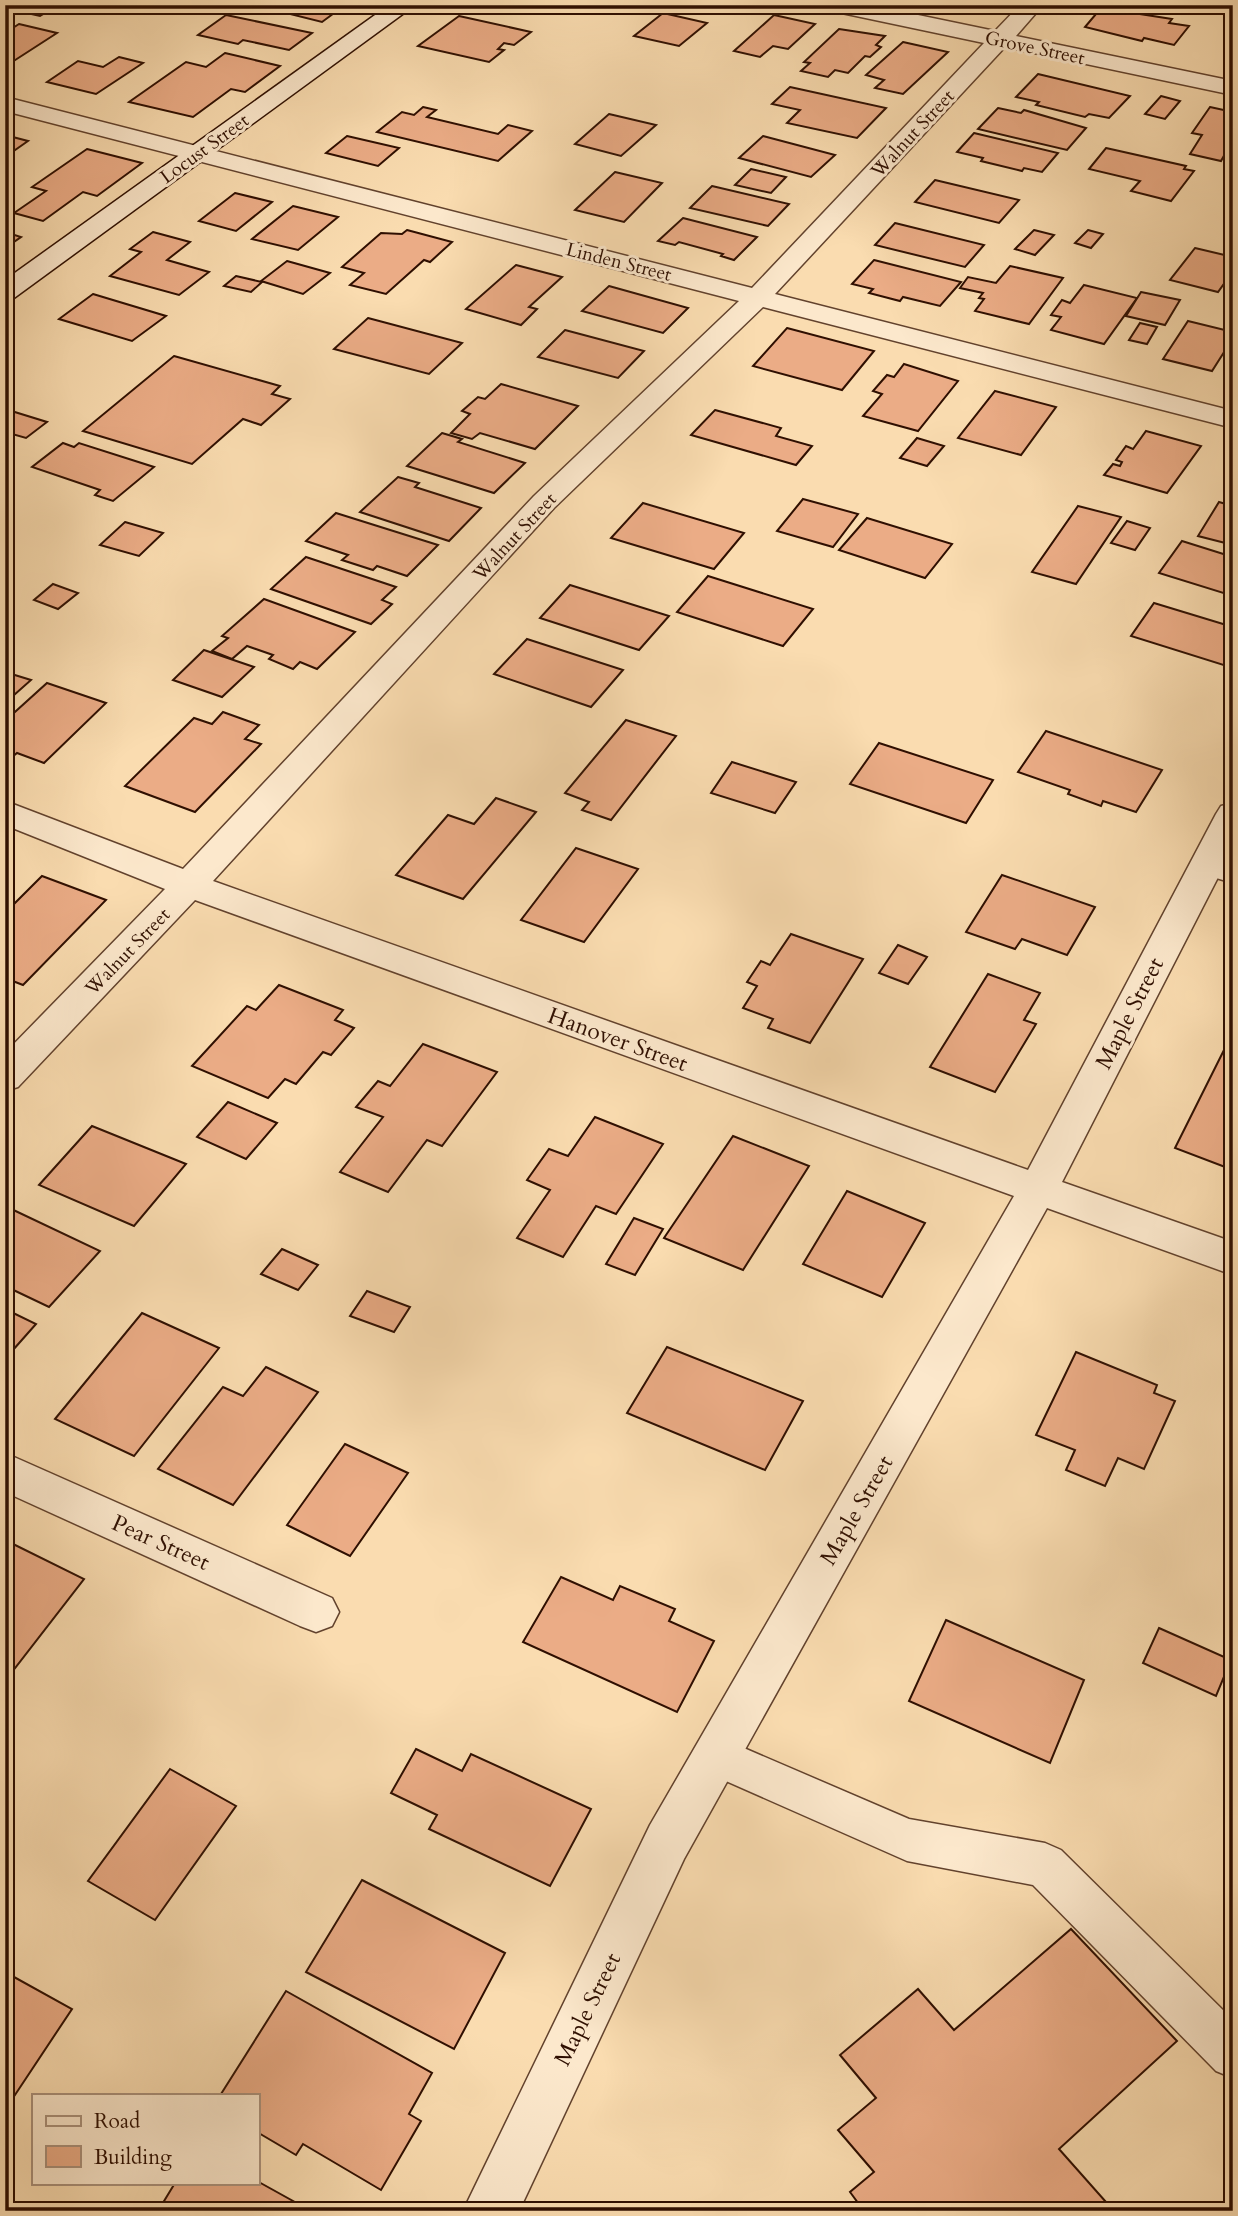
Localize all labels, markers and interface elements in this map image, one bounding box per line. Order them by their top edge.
street label: Grove Street [983,25,1087,71]
street label: Walnut Street [864,84,960,184]
street label: Locust Street [155,108,254,190]
street label: Linden Street [563,236,674,288]
street label: Walnut Street [466,487,562,587]
street label: Walnut Street [79,902,176,1002]
street label: Maple Street [1088,952,1171,1074]
street label: Hanover Street [544,1000,692,1079]
street label: Maple Street [813,1450,900,1571]
street label: Pear Street [107,1507,215,1578]
street label: Maple Street [547,1948,628,2071]
legend [32,2094,259,2184]
text: Road [94,2107,140,2136]
text: Building [94,2143,172,2172]

